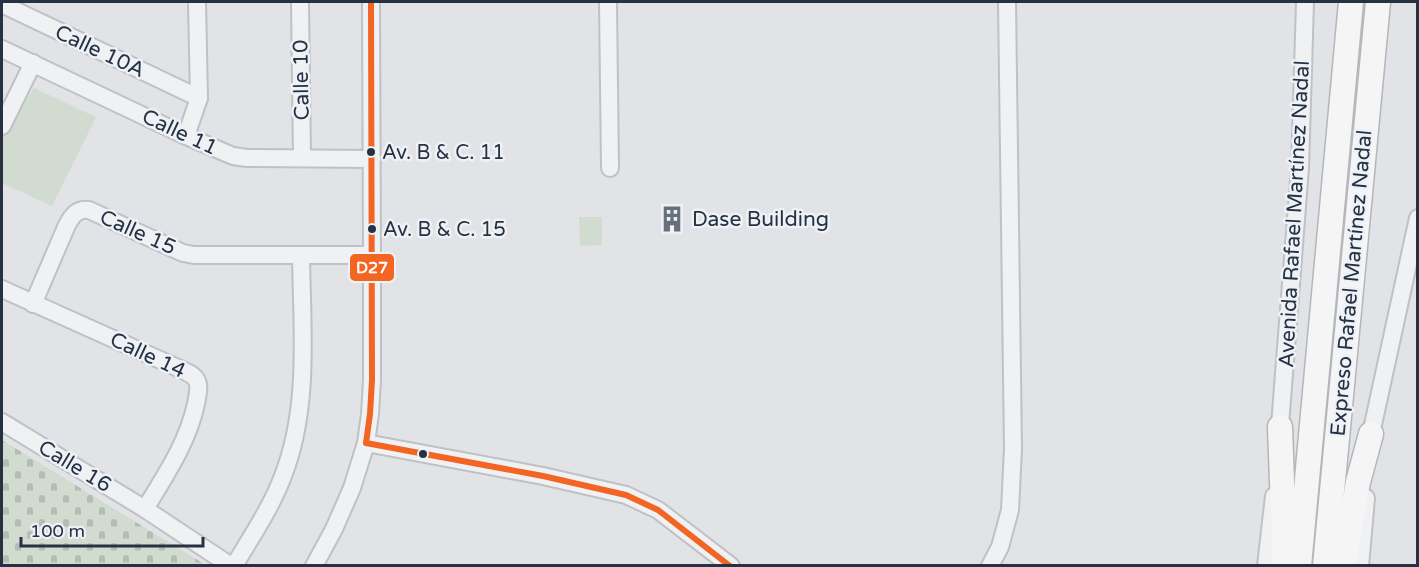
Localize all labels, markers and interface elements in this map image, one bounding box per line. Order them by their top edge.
street label: Calle 10A [51,20,149,83]
street label: Calle 10 [288,39,315,120]
street label: Avenida Rafael Martínez Nadal [1274,60,1315,368]
street label: Calle 11 [138,104,222,161]
street label: Expreso Rafael Martínez Nadal [1326,129,1377,437]
place label: Av. B & C. 11 [382,141,505,165]
marker: Av. B & C. 11 [365,146,377,158]
building icon: Dase Building [657,204,687,234]
street label: Calle 15 [96,205,180,260]
place label: Dase Building [692,207,829,232]
place label: Av. B & C. 15 [383,218,506,242]
marker: Av. B & C. 15 [366,223,378,235]
line badge: D27 [349,253,395,282]
text: D27 [356,258,388,278]
street label: Calle 14 [106,327,190,384]
street label: Calle 16 [34,435,116,498]
unlabelled marker [417,448,429,460]
scale bar [21,510,202,548]
text: 100 m [30,520,85,542]

